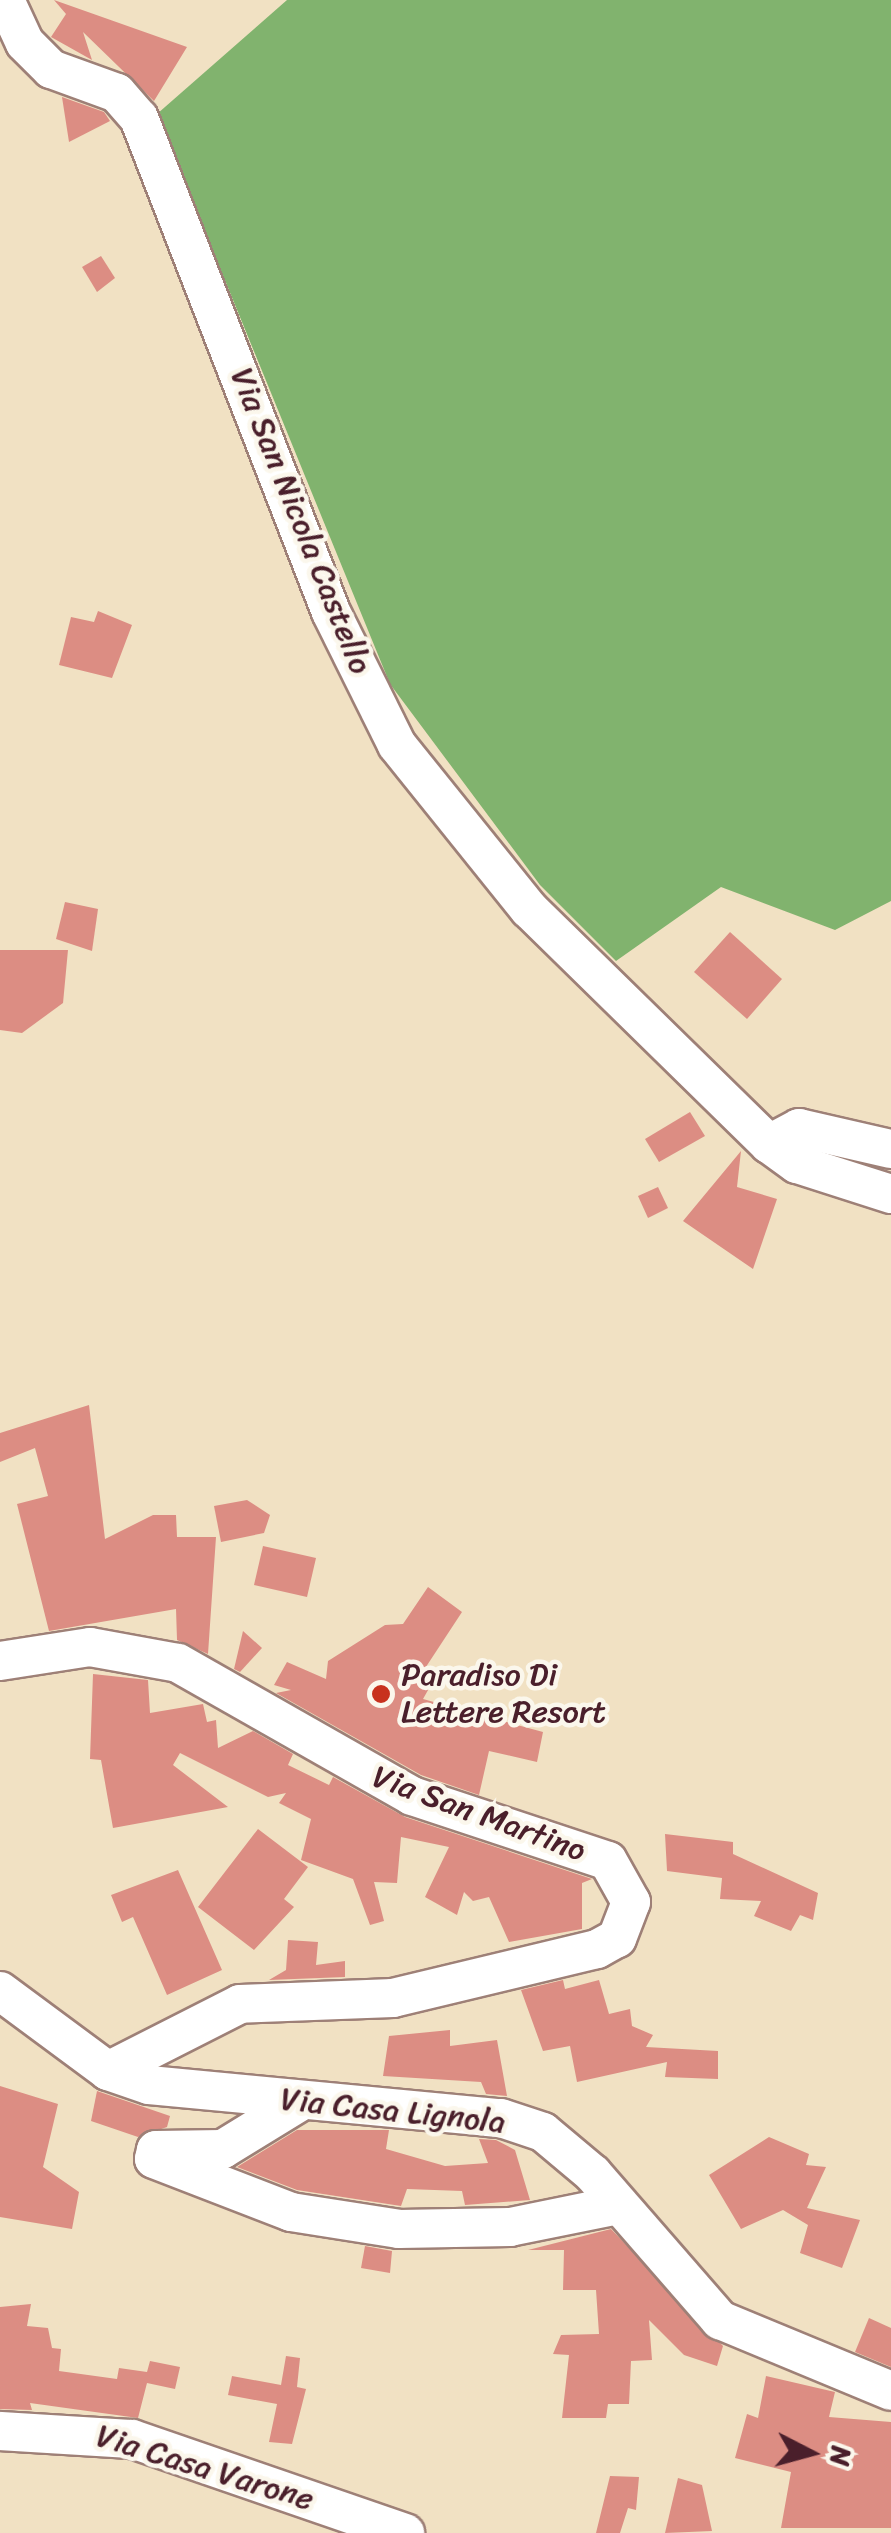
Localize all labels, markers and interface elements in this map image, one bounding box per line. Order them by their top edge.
street label: Via San Nicola Castello [222,363,380,679]
place label: Paradiso Di Lettere Resort [401,1657,605,1732]
marker: Paradiso Di Lettere Resort [370,1683,392,1705]
street label: Via San Martino [367,1757,591,1871]
street label: Via Casa Lignola [279,2080,507,2142]
north arrow [761,2403,861,2503]
street label: Via Casa Varone [93,2417,317,2519]
text: N [816,2444,867,2468]

